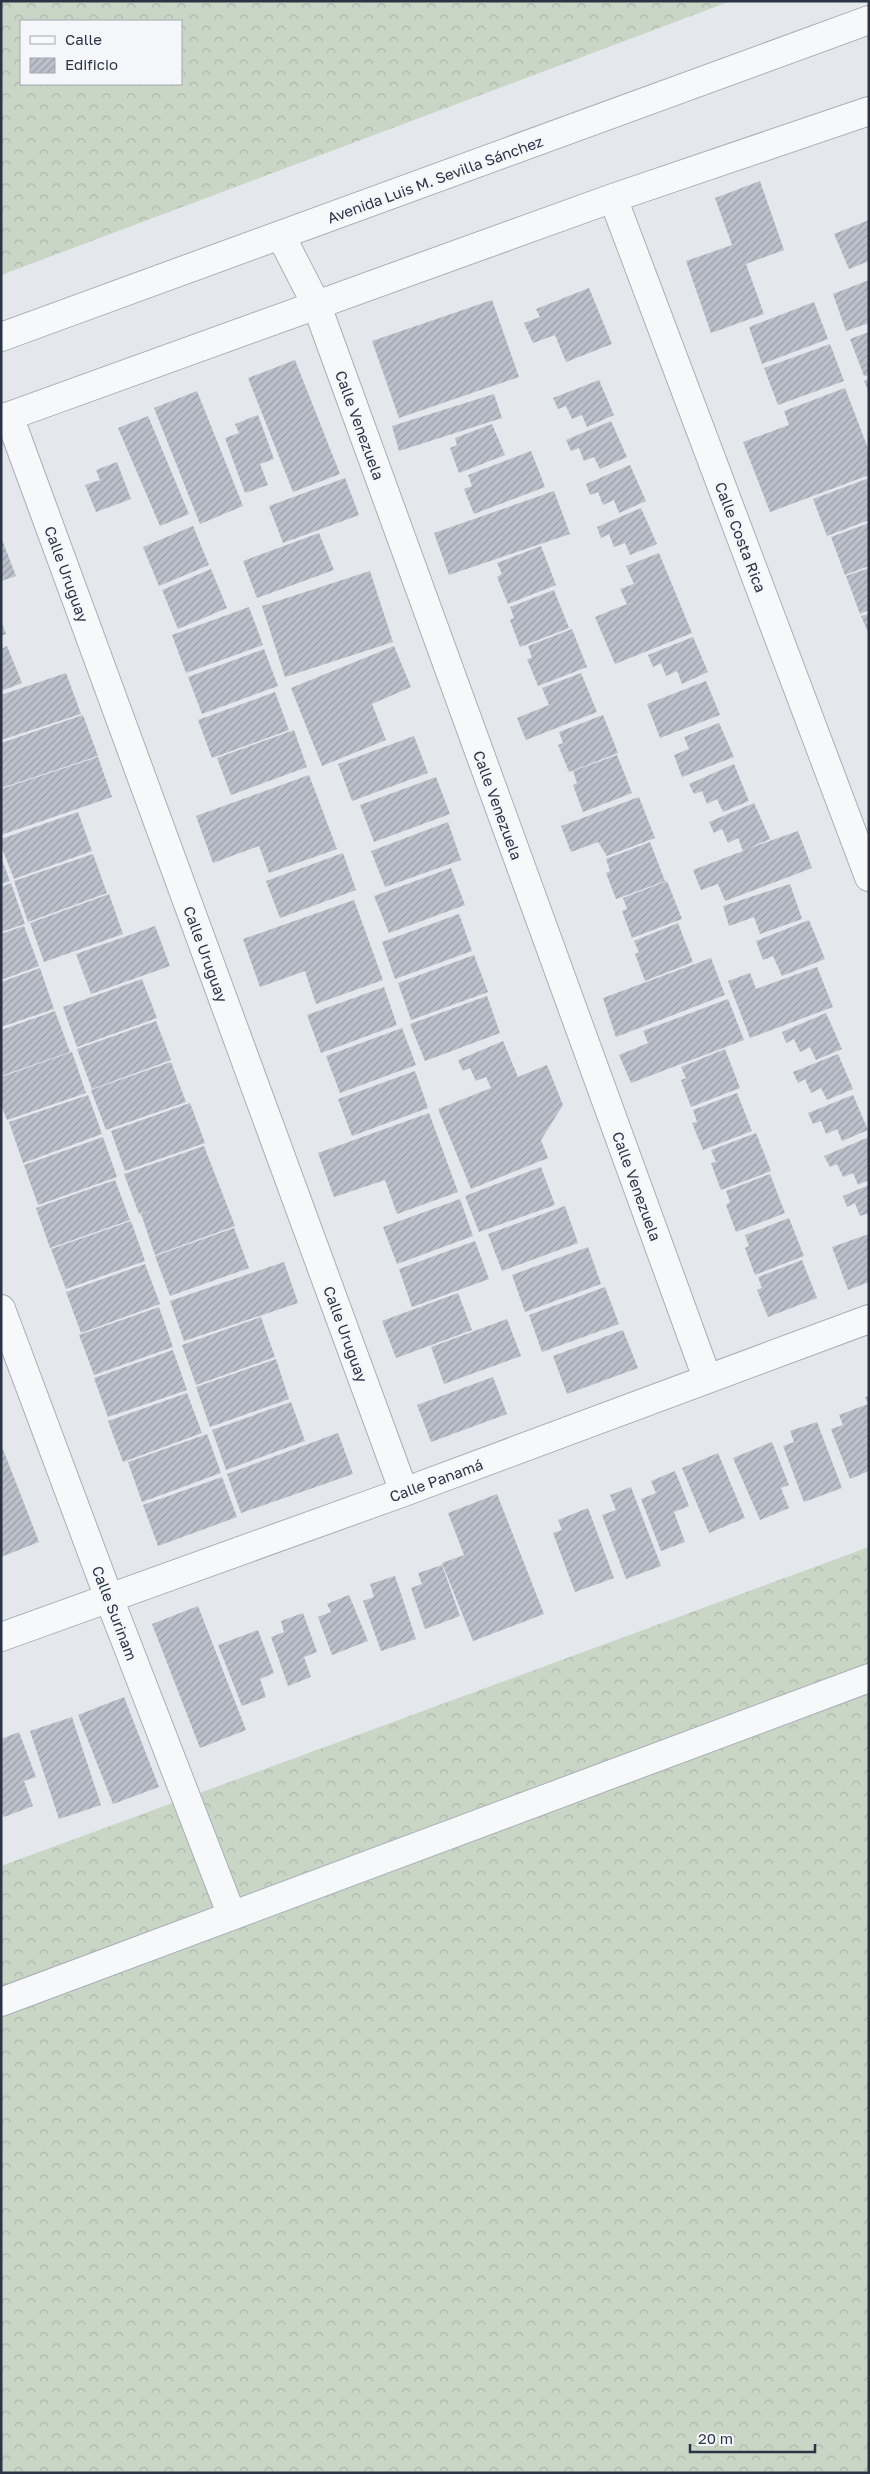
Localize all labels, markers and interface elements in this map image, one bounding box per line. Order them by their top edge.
legend [20,20,182,85]
text: Calle [65,30,102,48]
text: Edificio [65,55,118,73]
street label: Avenida Luis M. Sevilla Sánchez [325,131,546,226]
street label: Calle Venezuela [332,368,388,482]
street label: Calle Costa Rica [712,479,770,595]
street label: Calle Uruguay [41,523,93,625]
street label: Calle Venezuela [470,748,526,862]
street label: Calle Uruguay [180,903,232,1005]
street label: Calle Venezuela [609,1129,665,1243]
street label: Calle Uruguay [320,1283,372,1385]
street label: Calle Panamá [387,1455,485,1505]
street label: Calle Surinam [89,1563,141,1663]
scale bar [690,2422,815,2454]
text: 20 m [698,2429,733,2447]

